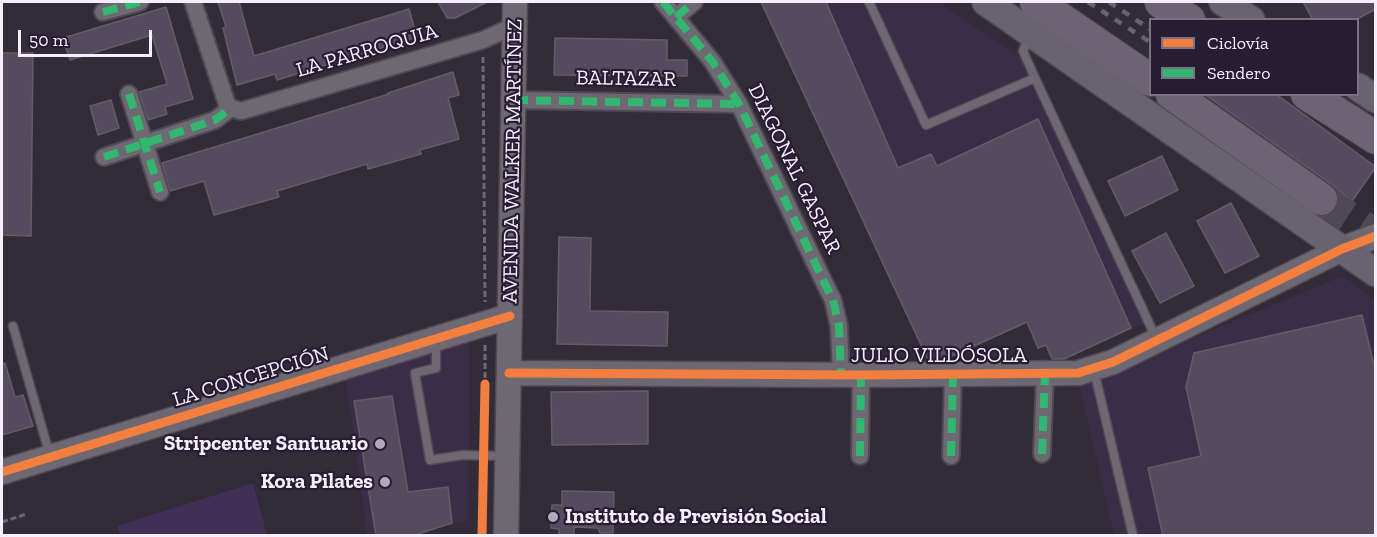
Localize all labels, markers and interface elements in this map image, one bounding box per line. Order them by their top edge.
scale bar [21,18,154,56]
legend [1149,18,1359,96]
street label: LA PARROQUIA [293,19,441,83]
street label: AVENIDA WALKER MARTÍNEZ [498,19,528,303]
text: 50 m [29,29,68,51]
text: Ciclovía [1207,32,1269,54]
text: Sendero [1207,62,1271,84]
street label: BALTAZAR [576,66,676,92]
street label: DIAGONAL GASPAR [742,80,846,258]
street label: LA CONCEPCIÓN [170,341,332,413]
street label: JULIO VILDÓSOLA [851,343,1027,369]
place label: Stripcenter Santuario [164,431,368,457]
marker: Stripcenter Santuario [373,437,387,451]
place label: Kora Pilates [261,469,373,495]
marker: Kora Pilates [378,475,392,489]
place label: Instituto de Previsión Social [565,504,827,530]
marker: Instituto de Previsión Social [546,510,560,524]

